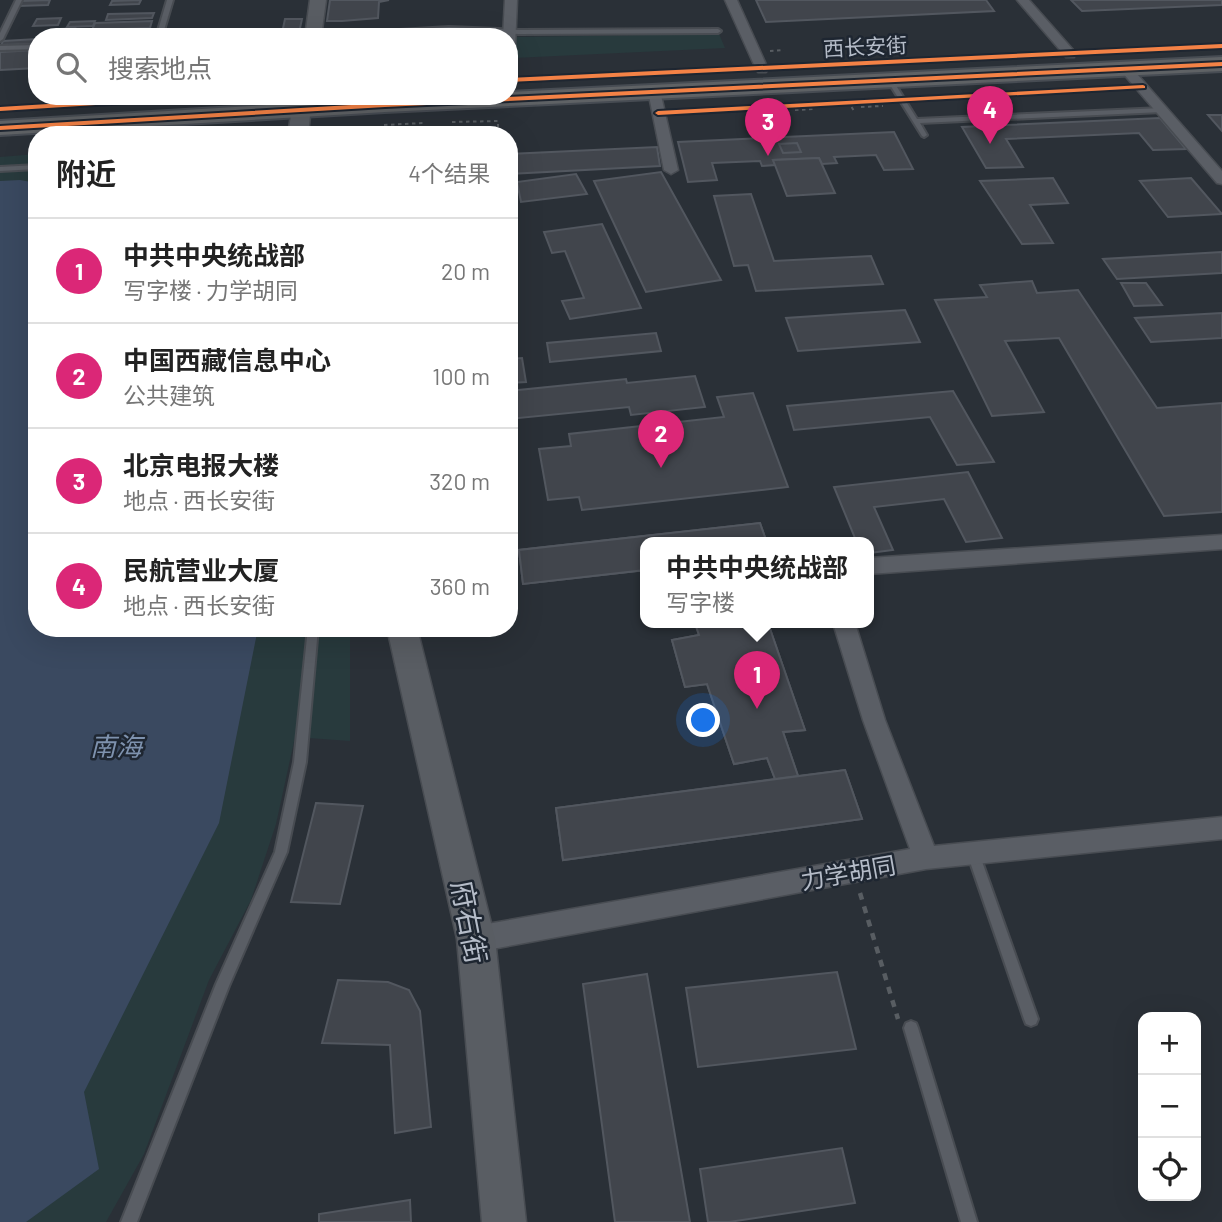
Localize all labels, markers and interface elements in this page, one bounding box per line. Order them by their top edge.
search box [28,28,518,105]
street label: 西长安街 [822,31,908,61]
icon: search [52,48,90,86]
text: 搜索地点 [108,52,212,83]
pin: 4 [967,86,1013,144]
pin: 3 [745,98,791,156]
text: 附近 [56,155,116,191]
text: 4个结果 [408,159,490,187]
text: 中共中央统战部 [123,239,305,270]
text: 1 [75,257,83,285]
text: 20 m [441,257,490,285]
text: 写字楼 · 力学胡同 [123,276,298,304]
text: 中国西藏信息中心 [123,344,331,375]
text: 2 [73,362,85,390]
text: 100 m [432,362,490,390]
text: 公共建筑 [123,381,215,409]
pin: 2 [638,410,684,468]
text: 北京电报大楼 [123,449,279,480]
text: 3 [73,467,85,495]
text: 320 m [429,467,490,495]
text: 地点 · 西长安街 [123,486,275,514]
popup [640,537,874,628]
text: 中共中央统战部 [666,551,848,582]
text: 民航营业大厦 [123,554,279,585]
text: 4 [72,572,86,600]
text: 360 m [430,572,490,600]
text: 写字楼 [666,588,735,616]
text: 地点 · 西长安街 [123,591,275,619]
pin: 1 [734,651,780,709]
your location [686,703,720,737]
water label: 南海 [90,730,146,761]
street label: 力学胡同 [798,849,898,895]
street label: 府右街 [445,878,495,966]
map controls [1138,1012,1201,1201]
button: + [1138,1012,1201,1075]
button: − [1138,1075,1201,1138]
button: locate [1138,1138,1201,1201]

